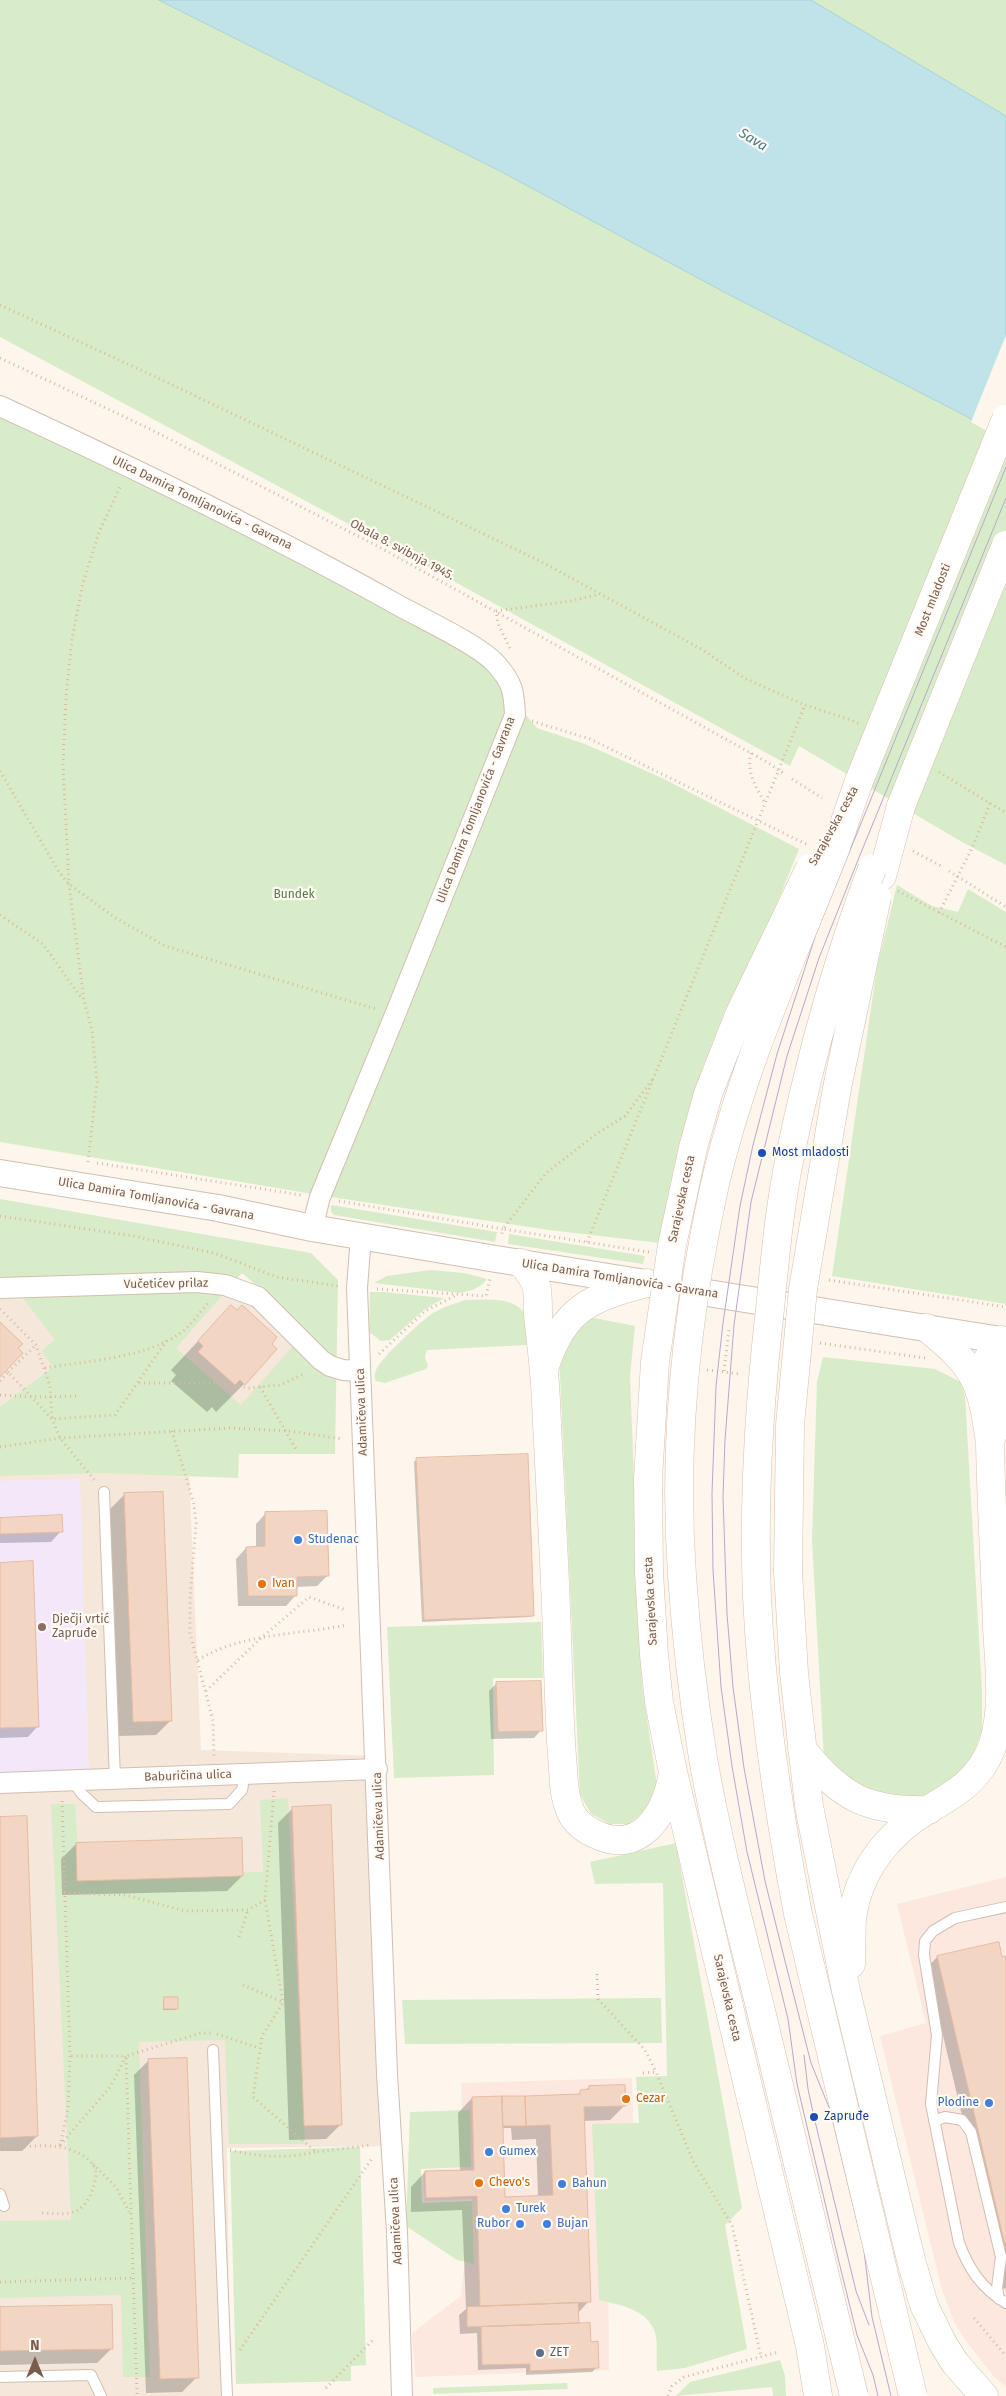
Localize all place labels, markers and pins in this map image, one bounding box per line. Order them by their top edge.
place label: Most mladosti [772,1146,849,1160]
marker: Most mladosti [756,1147,768,1159]
place label: Studenac [308,1533,359,1547]
marker: Studenac [292,1534,304,1546]
place label: Ivan [272,1577,295,1591]
marker: Ivan [256,1578,268,1590]
place label: Dječji vrtić Zapruđe [52,1613,109,1641]
marker: Dječji vrtić Zapruđe [36,1621,48,1633]
place label: Cezar [636,2092,665,2106]
marker: Cezar [620,2093,632,2105]
place label: Plodine [938,2096,979,2110]
marker: Plodine [983,2097,995,2109]
place label: Zapruđe [824,2110,869,2124]
marker: Zapruđe [808,2111,820,2123]
place label: Gumex [499,2145,536,2159]
marker: Gumex [483,2146,495,2158]
place label: Chevo's [489,2176,530,2190]
marker: Chevo's [473,2177,485,2189]
place label: Bahun [572,2177,607,2191]
marker: Bahun [556,2178,568,2190]
place label: Turek [516,2202,546,2216]
marker: Turek [500,2203,512,2215]
place label: Rubor [477,2217,510,2231]
place label: Bujan [557,2217,588,2231]
marker: Rubor [514,2218,526,2230]
marker: Bujan [541,2218,553,2230]
place label: ZET [550,2346,569,2360]
marker: ZET [534,2347,546,2359]

